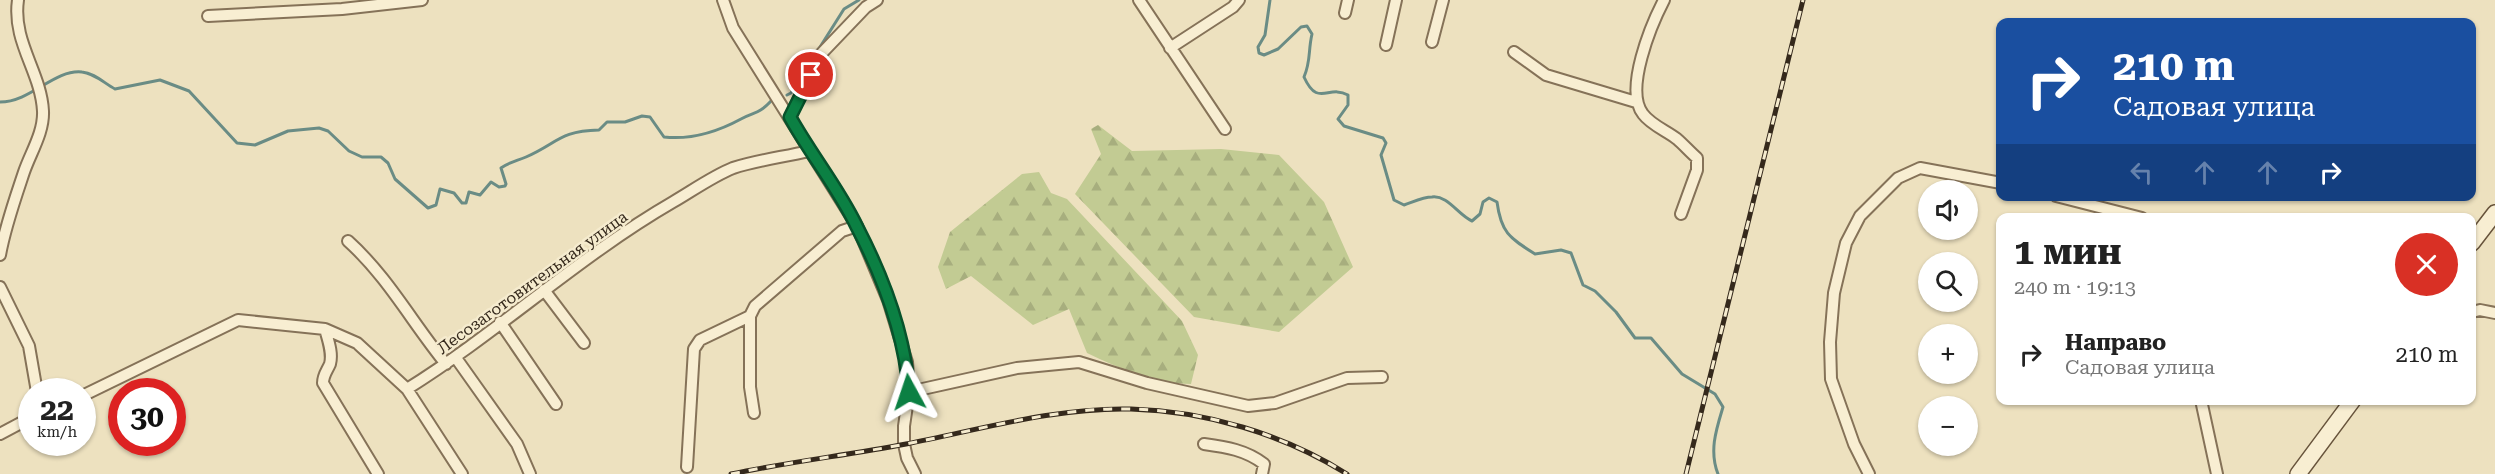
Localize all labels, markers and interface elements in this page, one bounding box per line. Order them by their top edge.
text: 210 m [2113,41,2235,90]
icon: right [2014,42,2092,120]
pin [785,49,836,100]
icon: arrive [794,58,827,91]
text: Садовая улица [2113,91,2315,123]
icon: left [2125,156,2158,189]
icon: ahead [2188,156,2221,189]
icon: ahead [2251,156,2284,189]
icon: right [2314,156,2347,189]
map controls [1918,180,1978,456]
button: sound [1918,180,1978,240]
street label: Лесозаготовительная улица [433,207,631,358]
text: 1 мин [2014,231,2122,273]
button: close [2395,233,2458,296]
button: search [1918,252,1978,312]
text: 240 m · 19:13 [2014,275,2136,299]
button: + [1918,324,1978,384]
text: Направо [2065,330,2166,355]
icon: right [2014,338,2047,371]
text: 210 m [2395,342,2458,367]
text: Садовая улица [2065,355,2215,379]
position arrow [877,360,941,424]
speed limit sign: 30 [108,378,186,456]
text: 22 [40,392,74,427]
button: − [1918,396,1978,456]
text: km/h [37,423,77,441]

